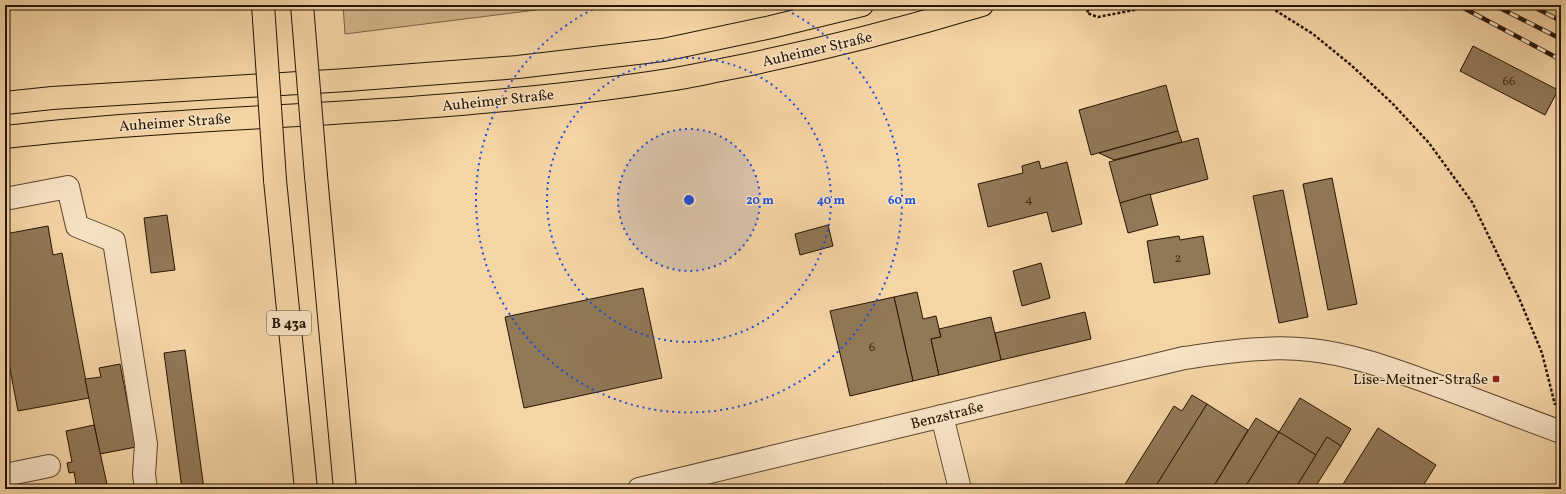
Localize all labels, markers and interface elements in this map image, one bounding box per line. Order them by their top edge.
street label: Auheimer Straße [760,28,874,73]
house number: 66 [1502,73,1516,91]
street label: Auheimer Straße [441,85,555,118]
street label: Auheimer Straße [118,109,232,138]
house number: 4 [1025,191,1033,209]
centre of rings [682,193,696,207]
text: 20 m [746,193,774,209]
text: 40 m [817,193,846,209]
text: 60 m [888,193,916,209]
house number: 2 [1175,250,1182,268]
road number: B 43a [267,311,311,335]
house number: 6 [869,339,876,357]
place label: Lise-Meitner-Straße [1353,370,1488,391]
marker: Lise-Meitner-Straße [1491,374,1501,384]
street label: Benzstraße [909,397,986,436]

